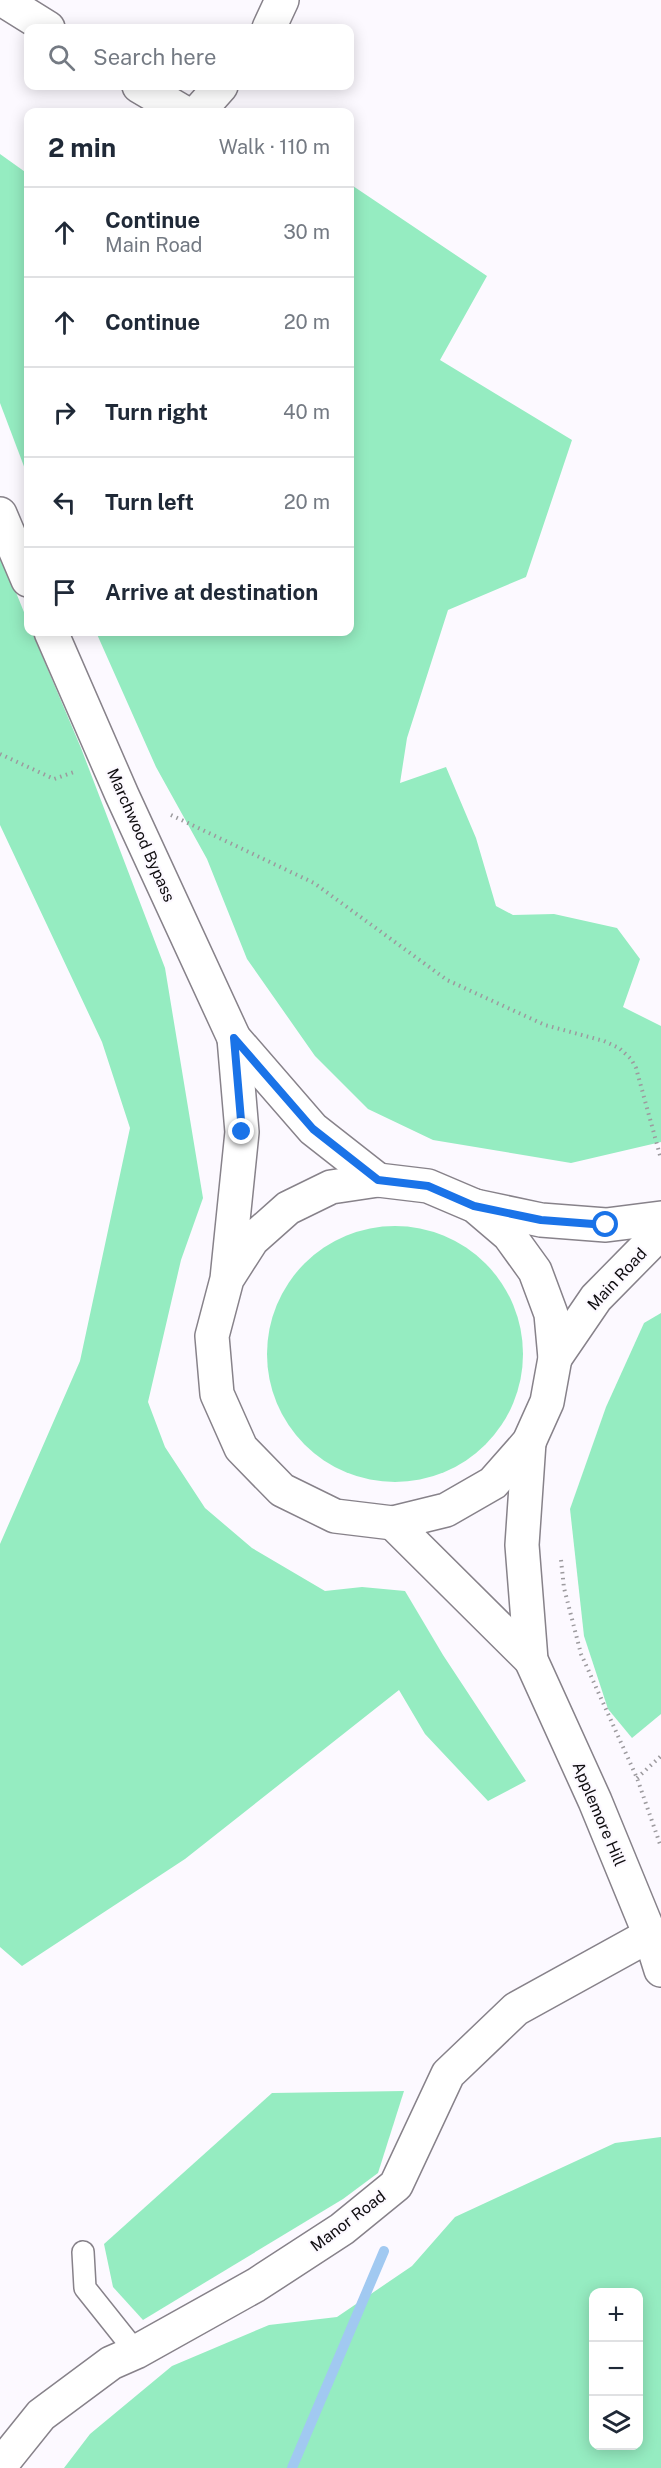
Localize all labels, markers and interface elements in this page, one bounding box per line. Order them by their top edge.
search box [24,24,354,90]
icon: search [45,41,78,74]
text: Search here [93,44,217,70]
text: 2 min [48,132,116,163]
text: Walk · 110 m [219,135,330,159]
text: Continue [105,207,200,233]
icon: ahead [48,216,81,249]
text: 30 m [283,220,330,244]
text: Main Road [105,233,203,257]
icon: ahead [48,306,81,339]
text: Continue [105,309,200,335]
text: 20 m [284,310,330,334]
icon: right [48,396,81,429]
text: Turn right [105,399,208,425]
text: 40 m [283,400,330,424]
icon: left [48,486,81,519]
text: Turn left [105,489,194,515]
text: 20 m [284,490,330,514]
icon: arrive [48,576,81,609]
text: Arrive at destination [105,579,318,605]
street label: Marchwood Bypass [103,765,179,905]
route end [228,1118,254,1144]
route start [592,1211,618,1237]
street label: Main Road [583,1244,651,1314]
street label: Applemore Hill [568,1759,630,1869]
street label: Manor Road [307,2187,389,2255]
map controls [589,2288,643,2450]
button: + [589,2288,643,2342]
button: − [589,2342,643,2396]
button: layers [589,2396,643,2450]

